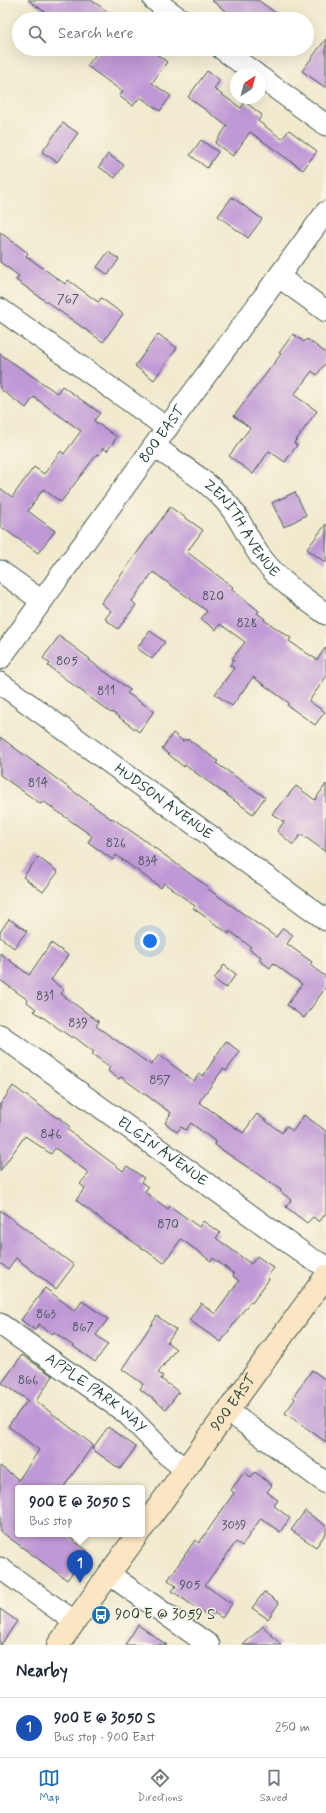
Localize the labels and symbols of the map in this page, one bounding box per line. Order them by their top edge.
north arrow [230,68,266,104]
house number: 767 [57,291,79,308]
street label: 800 EAST [135,401,190,467]
street label: ZENITH AVENUE [199,475,284,583]
house number: 820 [202,588,224,605]
house number: 828 [236,615,258,632]
house number: 805 [56,653,78,670]
house number: 811 [97,683,115,700]
street label: HUDSON AVENUE [110,759,217,845]
house number: 814 [28,775,49,792]
house number: 826 [106,835,126,852]
house number: 834 [138,853,159,870]
your location [140,931,160,951]
house number: 831 [36,988,54,1005]
house number: 839 [68,1015,88,1032]
house number: 857 [149,1072,171,1089]
street label: ELGIN AVENUE [113,1112,212,1191]
house number: 846 [40,1126,62,1143]
house number: 870 [157,1216,179,1233]
house number: 863 [36,1306,57,1323]
house number: 867 [72,1319,94,1336]
street label: APPLE PARK WAY [41,1349,150,1437]
street label: 900 EAST [206,1370,262,1435]
house number: 866 [18,1372,38,1389]
house number: 3039 [222,1517,247,1534]
pin: 1 [67,1550,93,1583]
house number: 905 [179,1577,201,1594]
bus stop icon: 900 E @ 3059 S [90,1604,112,1626]
place label: 900 E @ 3059 S [115,1605,215,1625]

